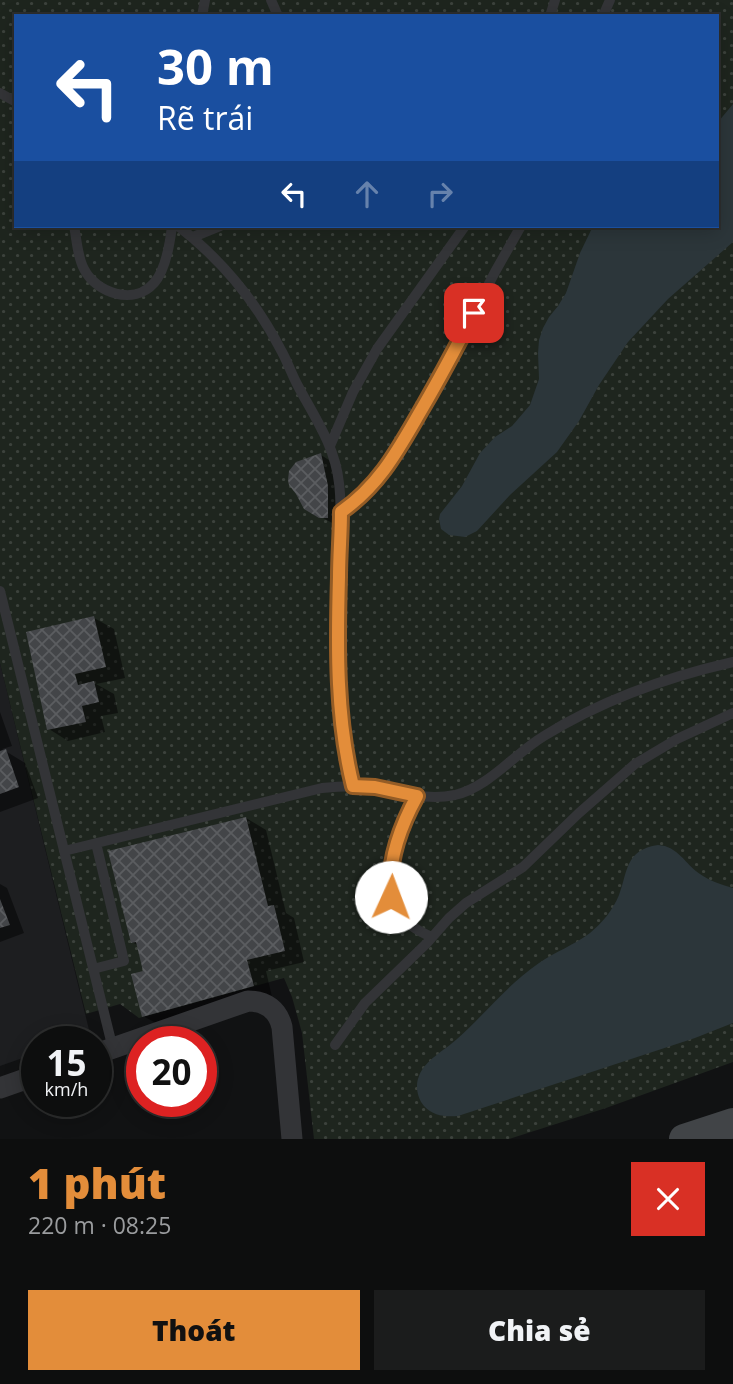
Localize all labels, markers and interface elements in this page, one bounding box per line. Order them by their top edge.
text: 30 m [157,33,274,99]
icon: left [42,42,133,133]
text: Rẽ trái [157,96,253,139]
icon: left [275,175,313,213]
icon: ahead [348,175,386,213]
icon: right [421,175,459,213]
pin [444,283,504,343]
icon: arrive [455,294,493,332]
position arrow [354,860,428,934]
speed limit sign: 20 [126,1026,217,1117]
text: 15 [46,1039,87,1086]
text: km/h [45,1077,88,1101]
text: 1 phút [28,1154,166,1211]
button: close [631,1162,705,1236]
text: 220 m · 08:25 [28,1209,171,1241]
button: Thoát [28,1290,360,1370]
button: Chia sẻ [374,1290,705,1370]

